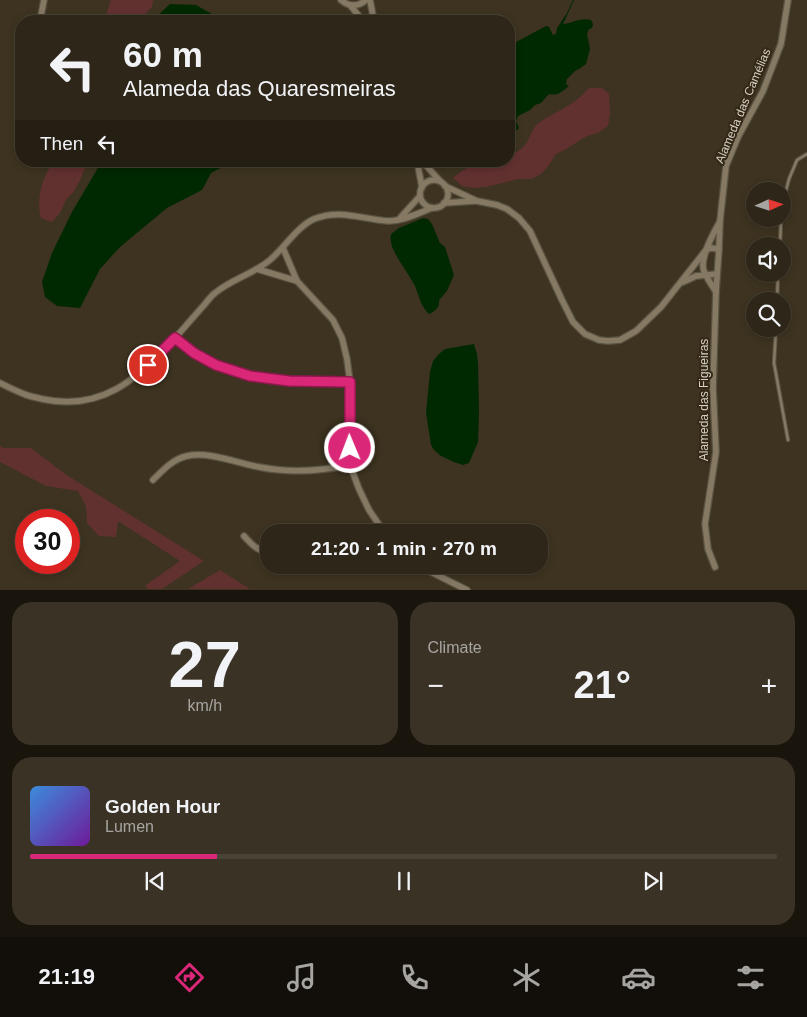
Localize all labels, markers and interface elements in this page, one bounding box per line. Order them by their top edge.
icon: left [40,35,105,100]
text: 60 m [123,35,203,74]
street label: Alameda das Camélias [712,46,774,166]
text: Alameda das Quaresmeiras [123,76,396,101]
icon: left [93,130,121,158]
text: Then [40,133,83,154]
north arrow [746,182,791,228]
map controls [746,182,791,337]
button: sound [746,237,791,282]
button: search [746,292,791,337]
street label: Alameda das Figueiras [697,339,711,461]
pin [127,344,169,386]
icon: arrive [134,351,162,379]
position arrow [323,421,375,473]
speed limit sign: 30 [15,509,80,574]
text: 21:20 · 1 min · 270 m [311,538,497,559]
text: 27 [169,628,241,701]
text: Climate [428,639,482,656]
text: 21° [574,664,631,706]
text: − [428,670,444,701]
text: + [761,670,777,701]
text: km/h [187,697,222,714]
text: Golden Hour [105,796,220,817]
text: Lumen [105,818,154,835]
icon: previous [141,867,169,895]
icon: pause [390,867,418,895]
icon: next [639,867,667,895]
icon: directions [172,960,207,995]
icon: music [284,960,319,995]
icon: phone [397,960,432,995]
icon: climate [509,960,544,995]
icon: car [621,960,656,995]
icon: filters [733,960,768,995]
text: 21:19 [39,964,95,989]

